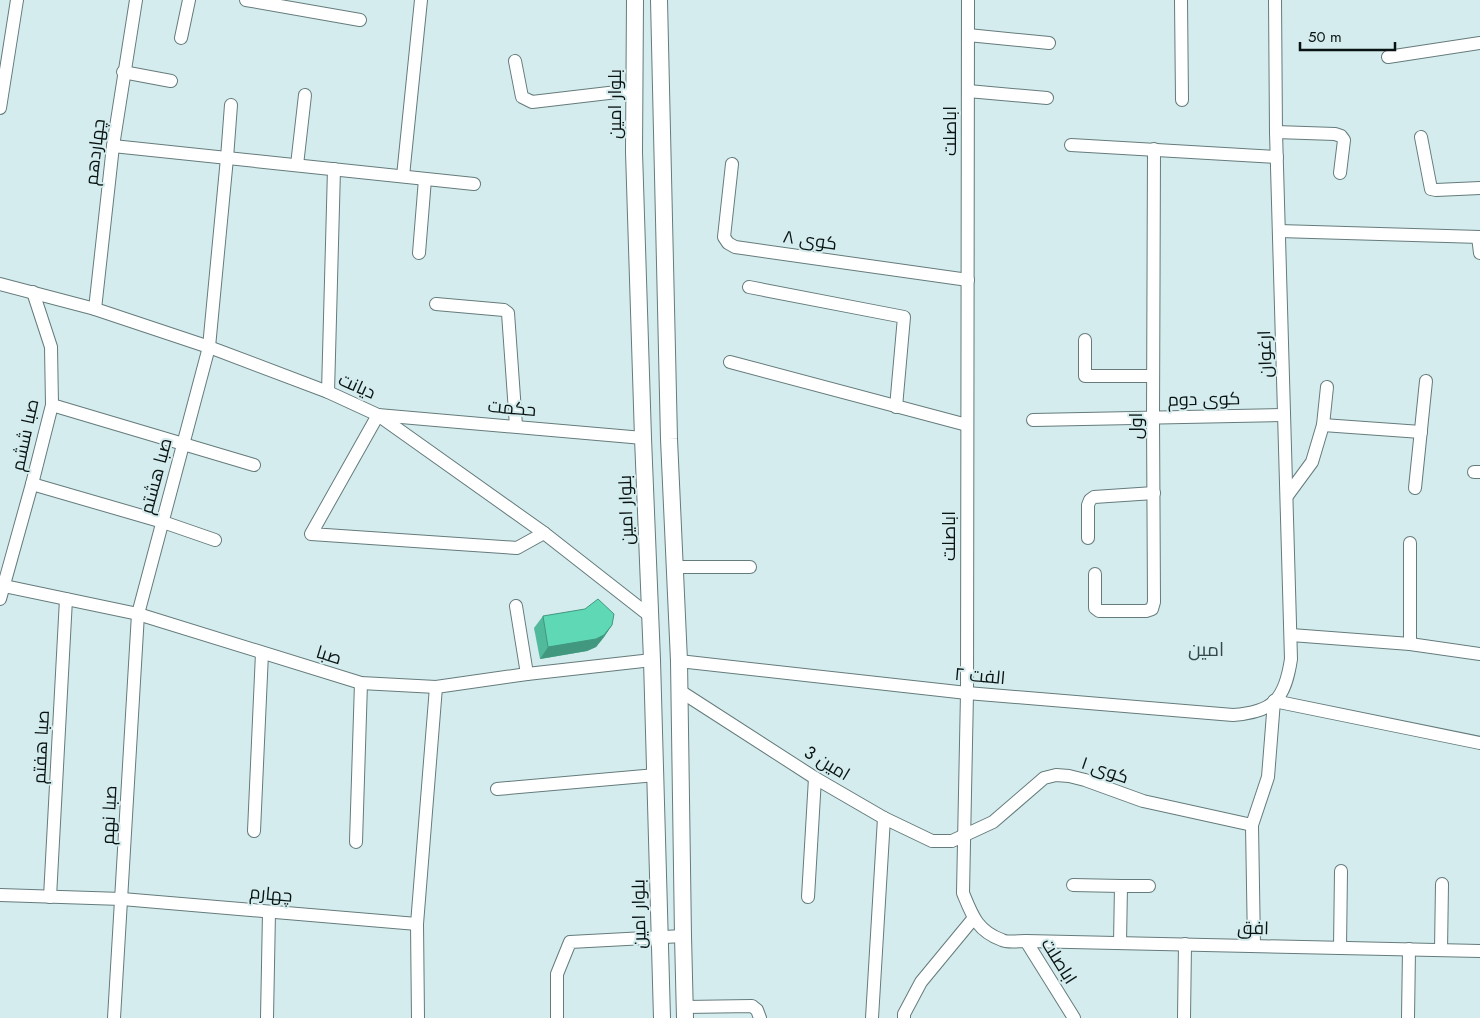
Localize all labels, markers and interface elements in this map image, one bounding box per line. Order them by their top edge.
scale bar [1300,20,1395,52]
text: 50 m [1308,26,1342,48]
street label: بلوار امین [602,69,628,139]
street label: اباصلت [937,106,963,156]
street label: چهاردهم [78,117,112,187]
street label: کوی ۸ [781,223,839,257]
street label: ارغوان [1251,330,1279,378]
street label: دیانت [334,366,380,406]
street label: کوی دوم [1167,385,1241,413]
street label: حکمت [487,393,537,423]
street label: صبا ششم [5,397,45,473]
street label: اول [1123,413,1149,439]
street label: صبا هشتم [133,435,179,517]
street label: بلوار امین [612,475,640,545]
street label: اباصلت [936,511,962,561]
district label: امین [1188,636,1224,663]
street label: صبا [313,639,345,671]
street label: الفت ۲ [954,661,1006,691]
street label: صبا هفتم [26,709,56,785]
street label: امین 3 [799,739,855,787]
street label: کوی ۱ [1078,750,1132,790]
street label: صبا نهم [94,785,124,845]
street label: چهارم [248,879,294,909]
street label: بلوار امین [625,879,653,949]
street label: افق [1237,915,1269,941]
street label: اباصلت [1035,933,1083,989]

